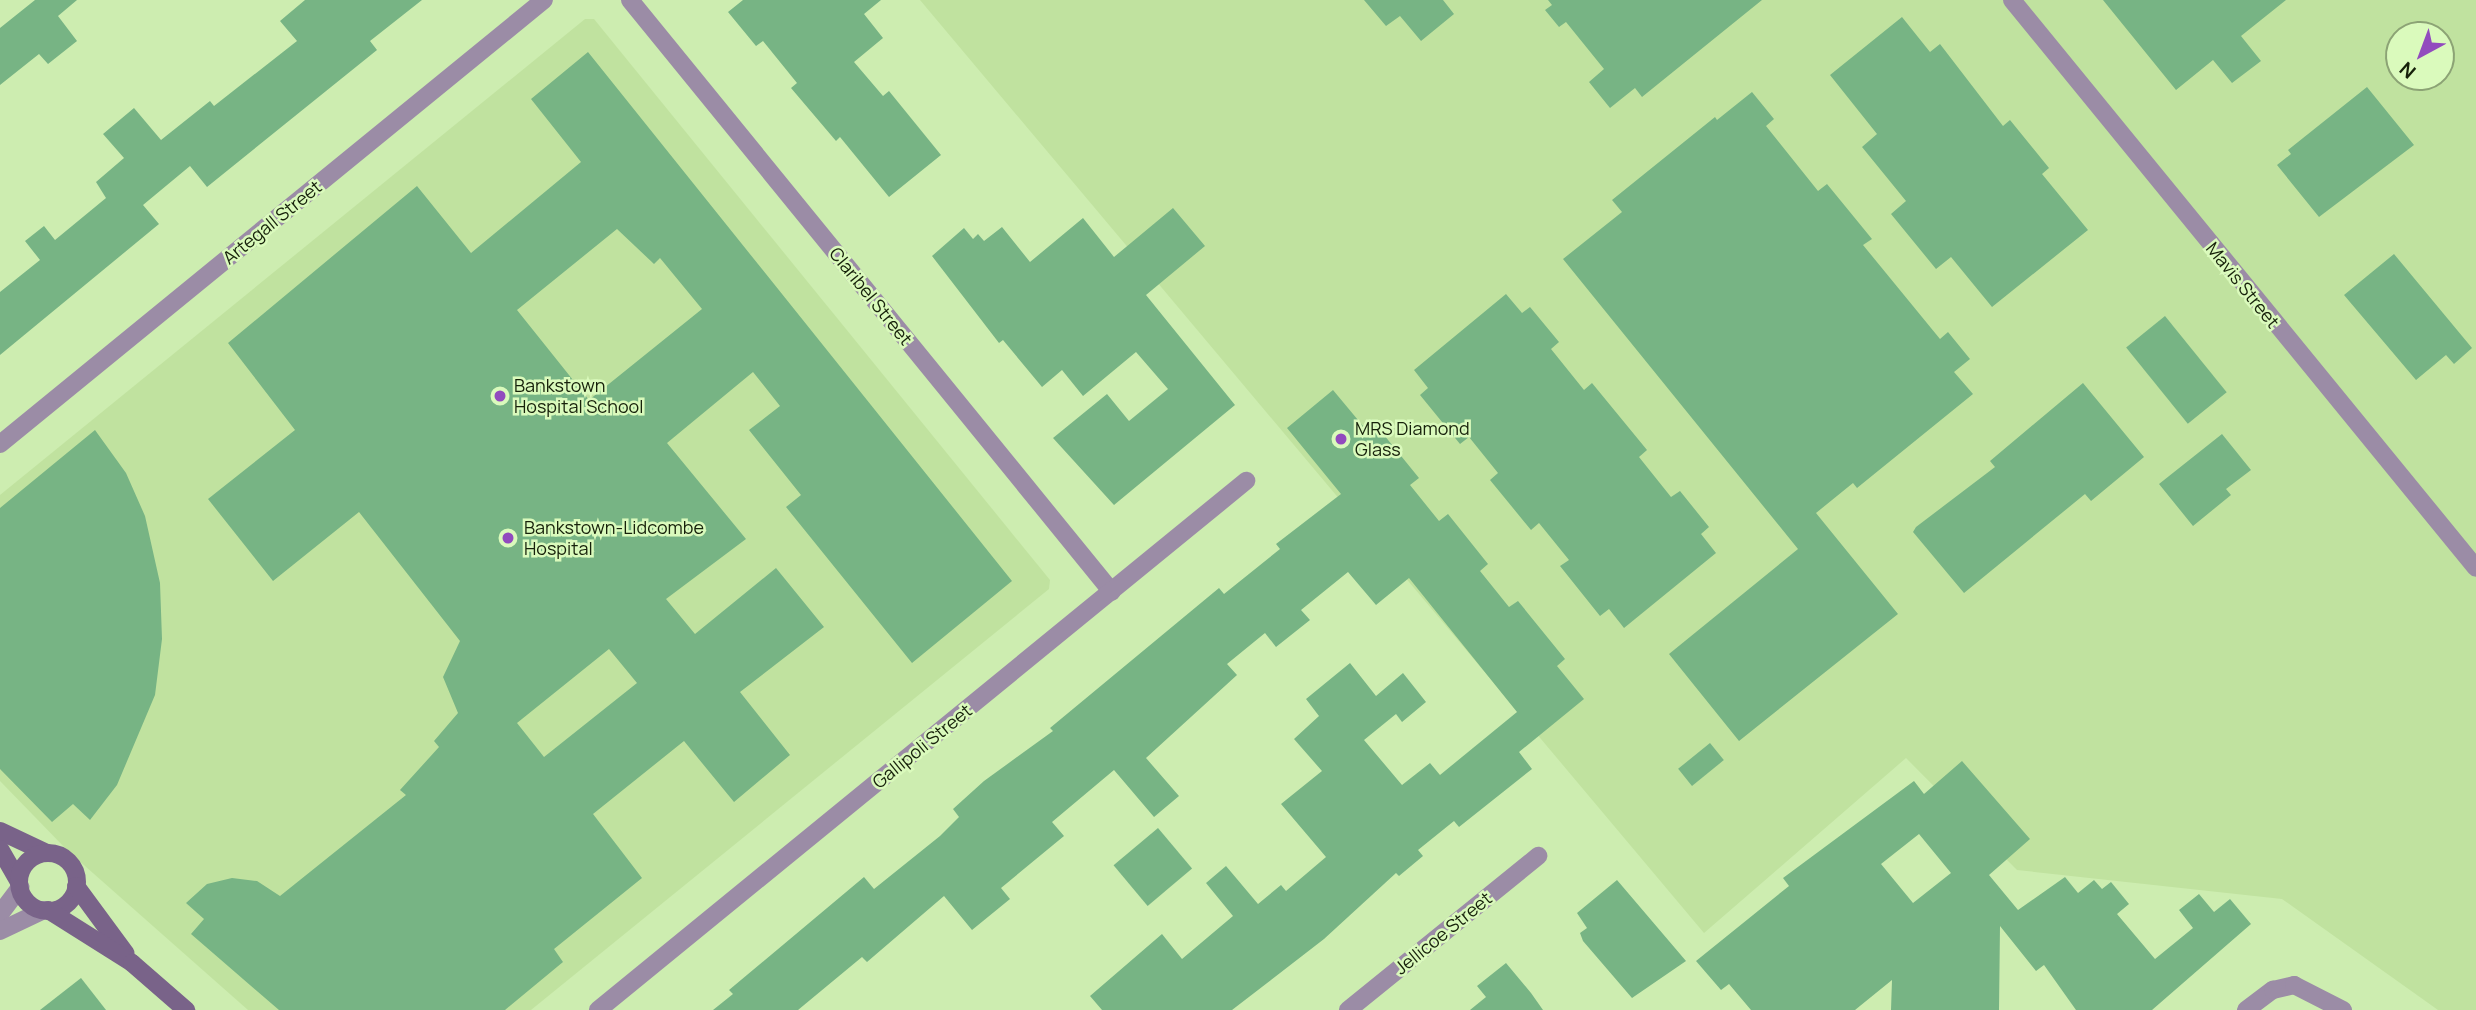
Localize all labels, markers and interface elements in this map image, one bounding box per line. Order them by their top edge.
north arrow [2385,21,2455,91]
text: N [2394,56,2421,85]
street label: Artegall Street [218,176,326,268]
street label: Mavis Street [2202,238,2284,332]
street label: Claribel Street [825,243,917,349]
place label: Bankstown Hospital School [514,375,643,418]
marker: Bankstown Hospital School [492,388,508,404]
place label: MRS Diamond Glass [1355,418,1470,460]
marker: MRS Diamond Glass [1333,431,1349,447]
place label: Bankstown-Lidcombe Hospital [524,517,704,560]
marker: Bankstown-Lidcombe Hospital [498,528,518,548]
street label: Gallipoli Street [868,699,976,793]
street label: Jellicoe Street [1390,887,1496,979]

